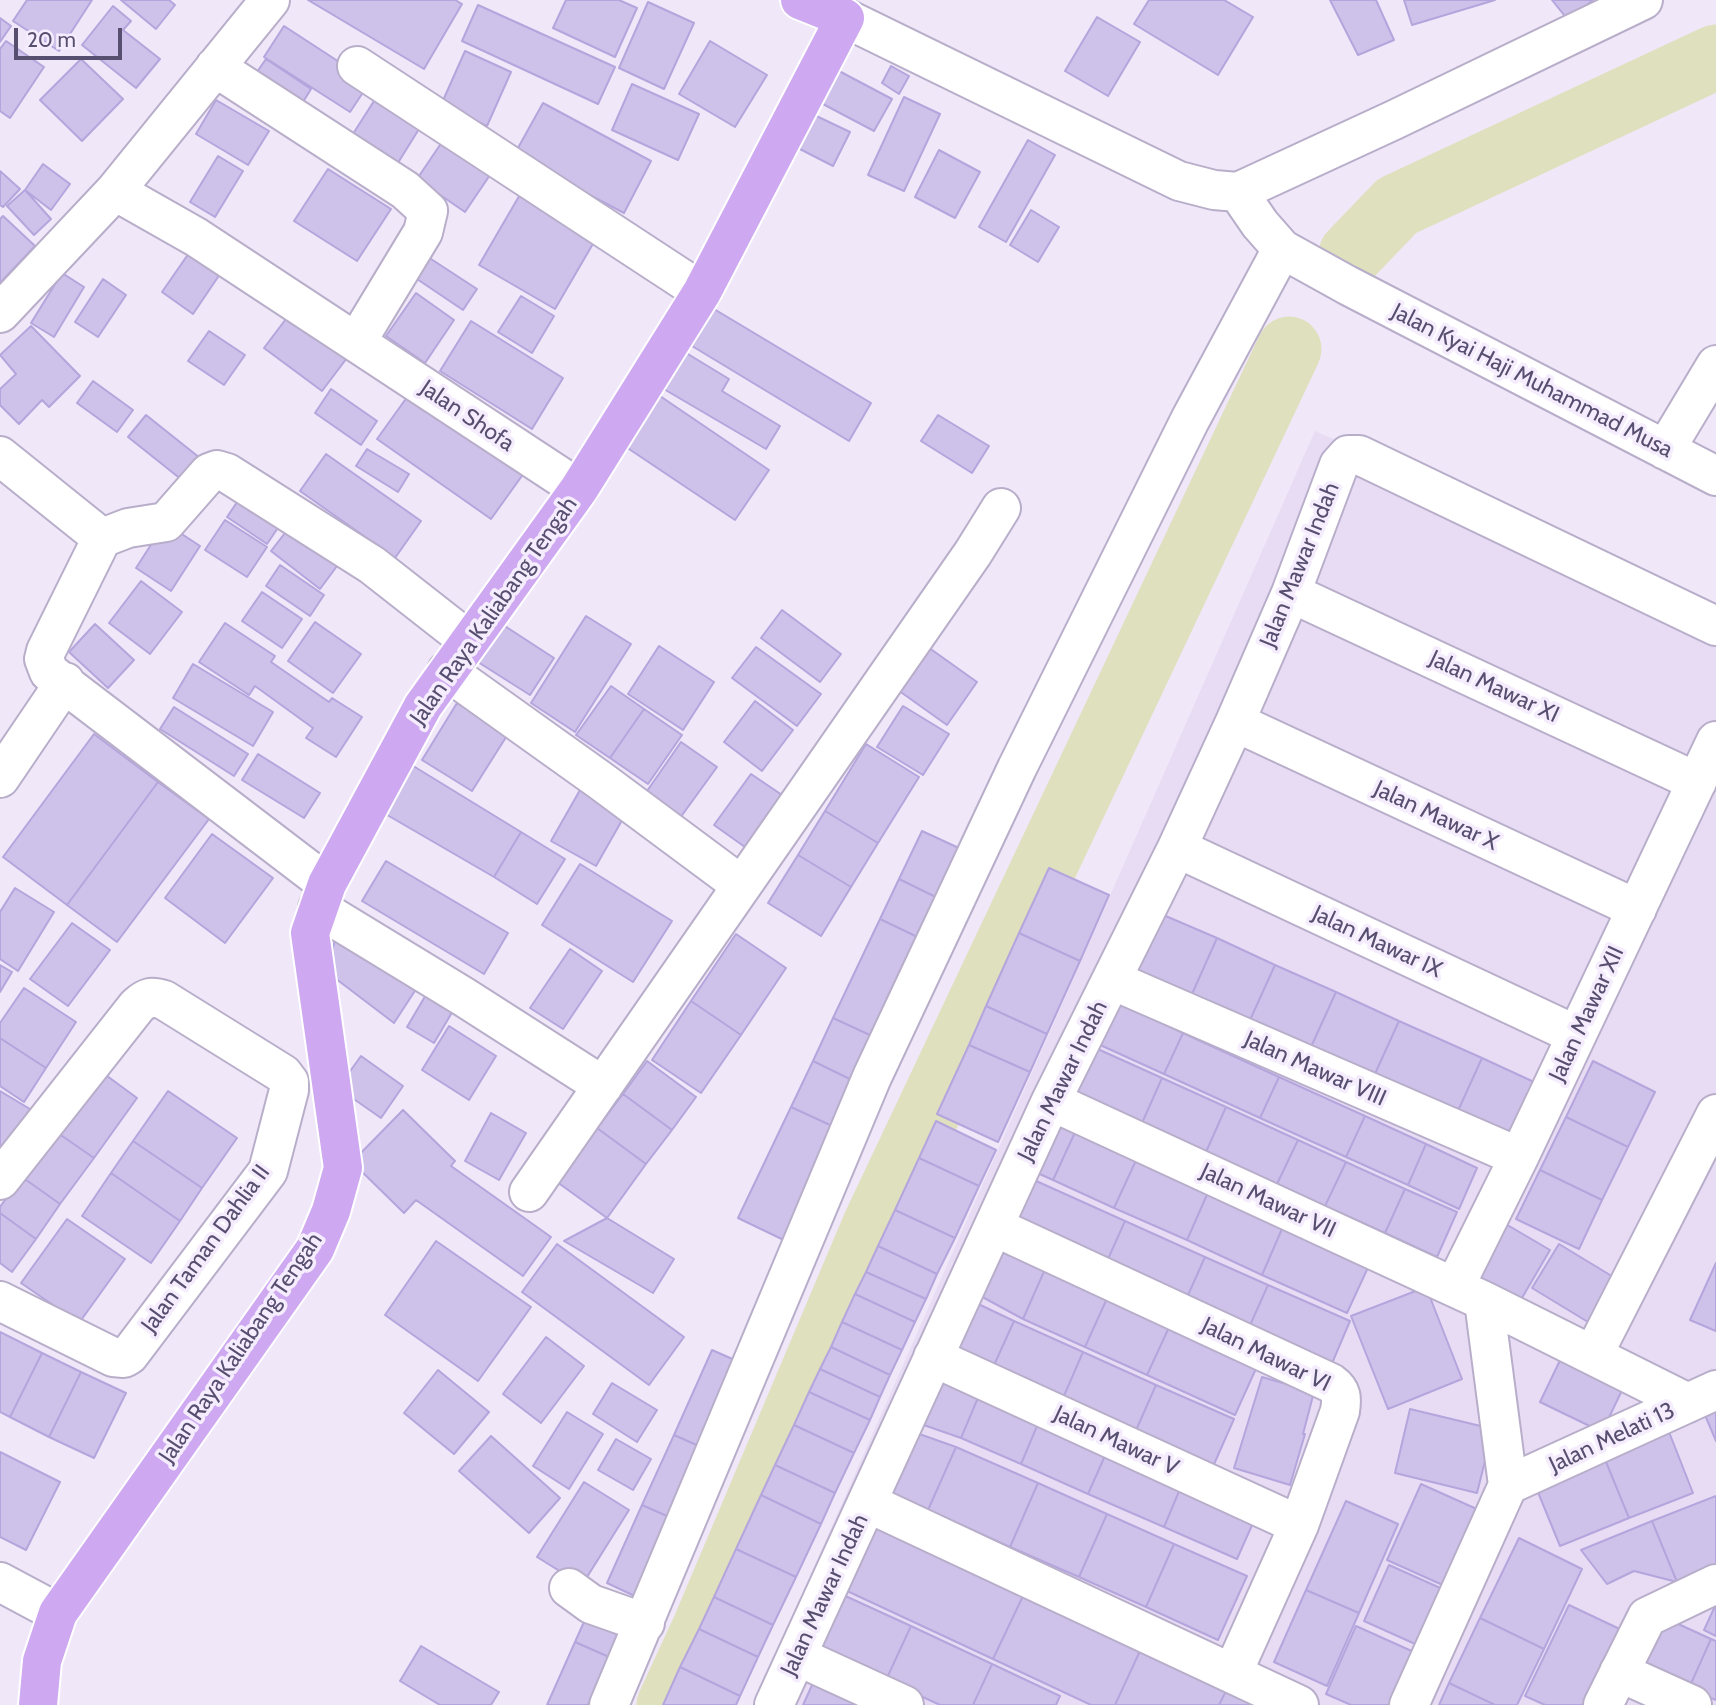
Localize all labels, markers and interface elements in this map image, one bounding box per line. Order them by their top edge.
scale bar [18,14,126,58]
text: 20 m [27,27,76,52]
street label: Jalan Kyai Haji Muhammad Musa [1387,298,1677,464]
street label: Jalan Shofa [415,374,519,458]
street label: Jalan Mawar Indah [1254,479,1346,651]
street label: Jalan Raya Kaliabang Tengah [405,492,583,730]
street label: Jalan Mawar XI [1425,645,1563,729]
street label: Jalan Mawar X [1369,775,1503,857]
street label: Jalan Mawar IX [1308,900,1446,984]
street label: Jalan Mawar XII [1544,942,1630,1086]
street label: Jalan Mawar Indah [1012,996,1114,1166]
street label: Jalan Mawar VIII [1240,1025,1390,1113]
street label: Jalan Mawar VII [1196,1158,1340,1244]
street label: Jalan Taman Dahlia II [136,1160,276,1338]
street label: Jalan Raya Kaliabang Tengah [154,1228,328,1468]
street label: Jalan Mawar VI [1197,1312,1335,1398]
street label: Jalan Melati 13 [1545,1397,1679,1479]
street label: Jalan Mawar V [1049,1400,1183,1482]
street label: Jalan Mawar Indah [775,1510,875,1680]

